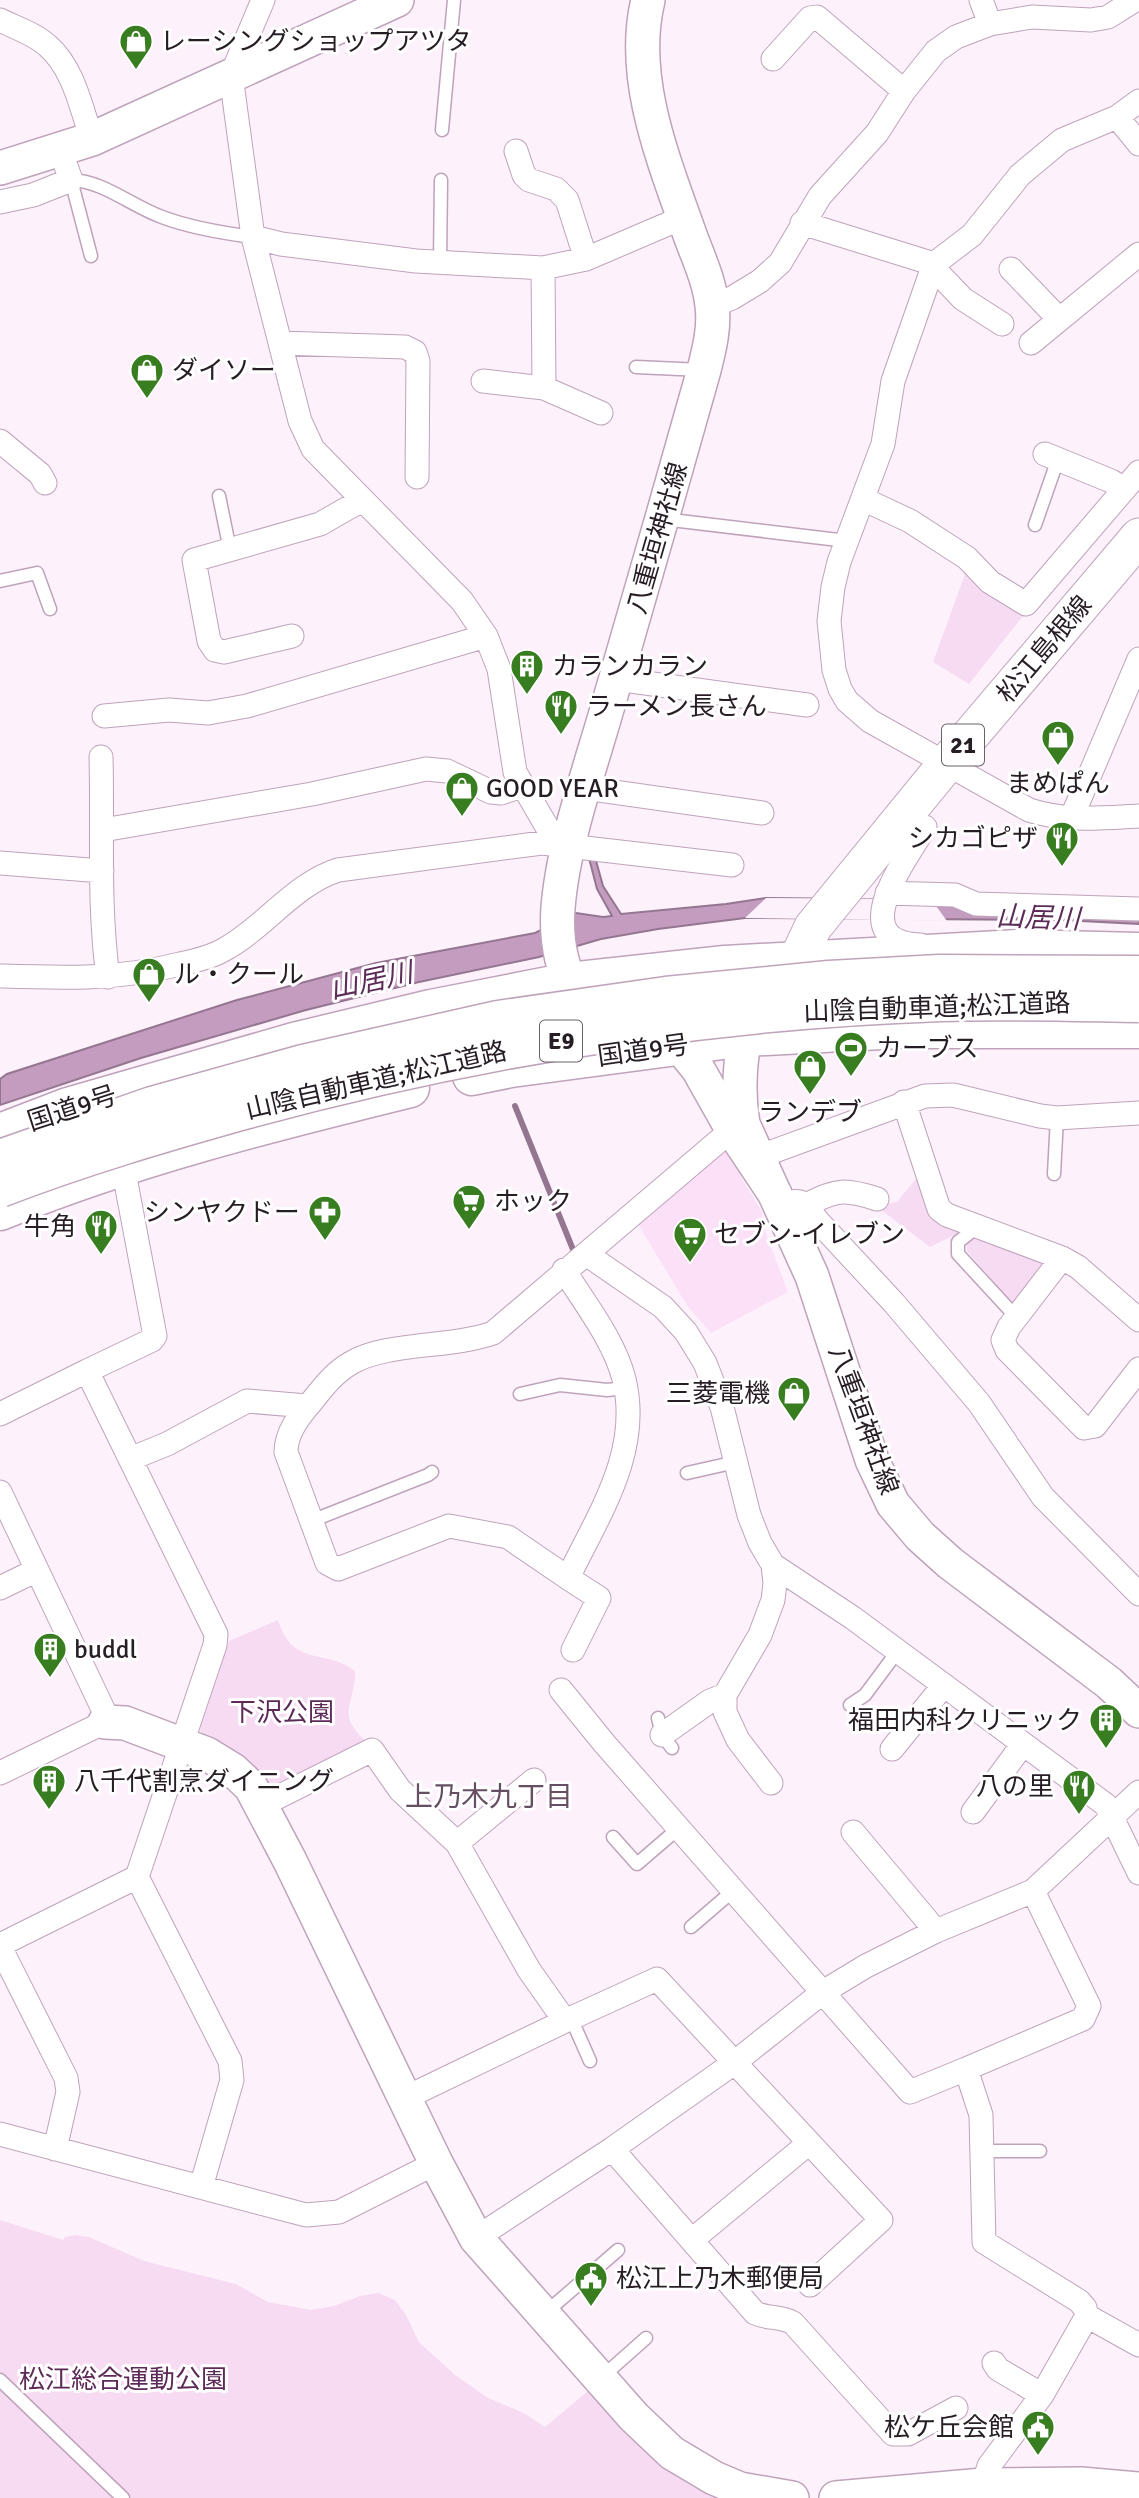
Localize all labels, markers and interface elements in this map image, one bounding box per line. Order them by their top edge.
shop icon: レーシングショップアツタ [117,22,155,71]
place label: レーシングショップアツタ [160,26,471,58]
shop icon: ダイソー [128,351,166,400]
place label: ダイソー [172,355,276,387]
street label: 八重垣神社線 [621,459,695,618]
street label: 松江島根線 [991,590,1099,710]
building icon: カランカラン [508,647,546,696]
place label: カランカラン [552,651,708,683]
restaurant icon: ラーメン長さん [542,687,580,736]
place label: ラーメン長さん [586,691,767,723]
shop icon: まめぱん [1039,718,1077,767]
road number: 21 [942,724,984,766]
place label: まめぱん [1006,768,1110,800]
shop icon: GOOD YEAR [443,769,481,818]
place label: GOOD YEAR [486,773,619,805]
restaurant icon: シカゴピザ [1043,819,1081,868]
place label: シカゴピザ [908,823,1038,855]
water label: 山居川 [995,900,1084,937]
shop icon: ル・クール [130,955,168,1004]
water label: 山居川 [327,955,419,1006]
place label: ル・クール [174,959,304,991]
street label: 山陰自動車道;松江道路 [803,987,1071,1029]
road number: E9 [540,1021,582,1062]
street label: 国道9号 [595,1029,691,1073]
sports icon: カーブス [832,1029,870,1078]
place label: カーブス [876,1033,978,1065]
street label: 山陰自動車道;松江道路 [243,1035,510,1127]
shop icon: ランデブ [791,1047,829,1096]
street label: 国道9号 [24,1080,121,1138]
place label: ランデブ [758,1097,862,1129]
supermarket icon: ホック [450,1182,488,1231]
place label: ホック [494,1186,572,1218]
pharmacy icon: シンヤクドー [306,1193,344,1242]
place label: シンヤクドー [144,1197,300,1229]
restaurant icon: 牛角 [82,1207,120,1256]
place label: 牛角 [24,1211,76,1243]
supermarket icon: セブン-イレブン [671,1215,709,1264]
place label: セブン-イレブン [714,1219,905,1251]
street label: 八重垣神社線 [821,1342,905,1499]
shop icon: 三菱電機 [775,1374,813,1423]
place label: 三菱電機 [666,1378,770,1410]
building icon: buddl [31,1630,69,1679]
place label: buddl [74,1634,137,1666]
park label: 下沢公園 [230,1697,334,1729]
building icon: 福田内科クリニック [1087,1701,1125,1750]
place label: 福田内科クリニック [848,1705,1082,1737]
building icon: 八千代割烹ダイニング [30,1762,68,1811]
place label: 八千代割烹ダイニング [74,1766,334,1798]
restaurant icon: 八の里 [1060,1767,1098,1816]
place label: 八の里 [976,1771,1054,1803]
district label: 上乃木九丁目 [405,1780,573,1814]
public building icon: 松江上乃木郵便局 [572,2259,610,2308]
place label: 松江上乃木郵便局 [616,2263,824,2295]
park label: 松江総合運動公園 [19,2364,227,2396]
public building icon: 松ケ丘会館 [1019,2408,1057,2457]
place label: 松ケ丘会館 [884,2412,1014,2444]

